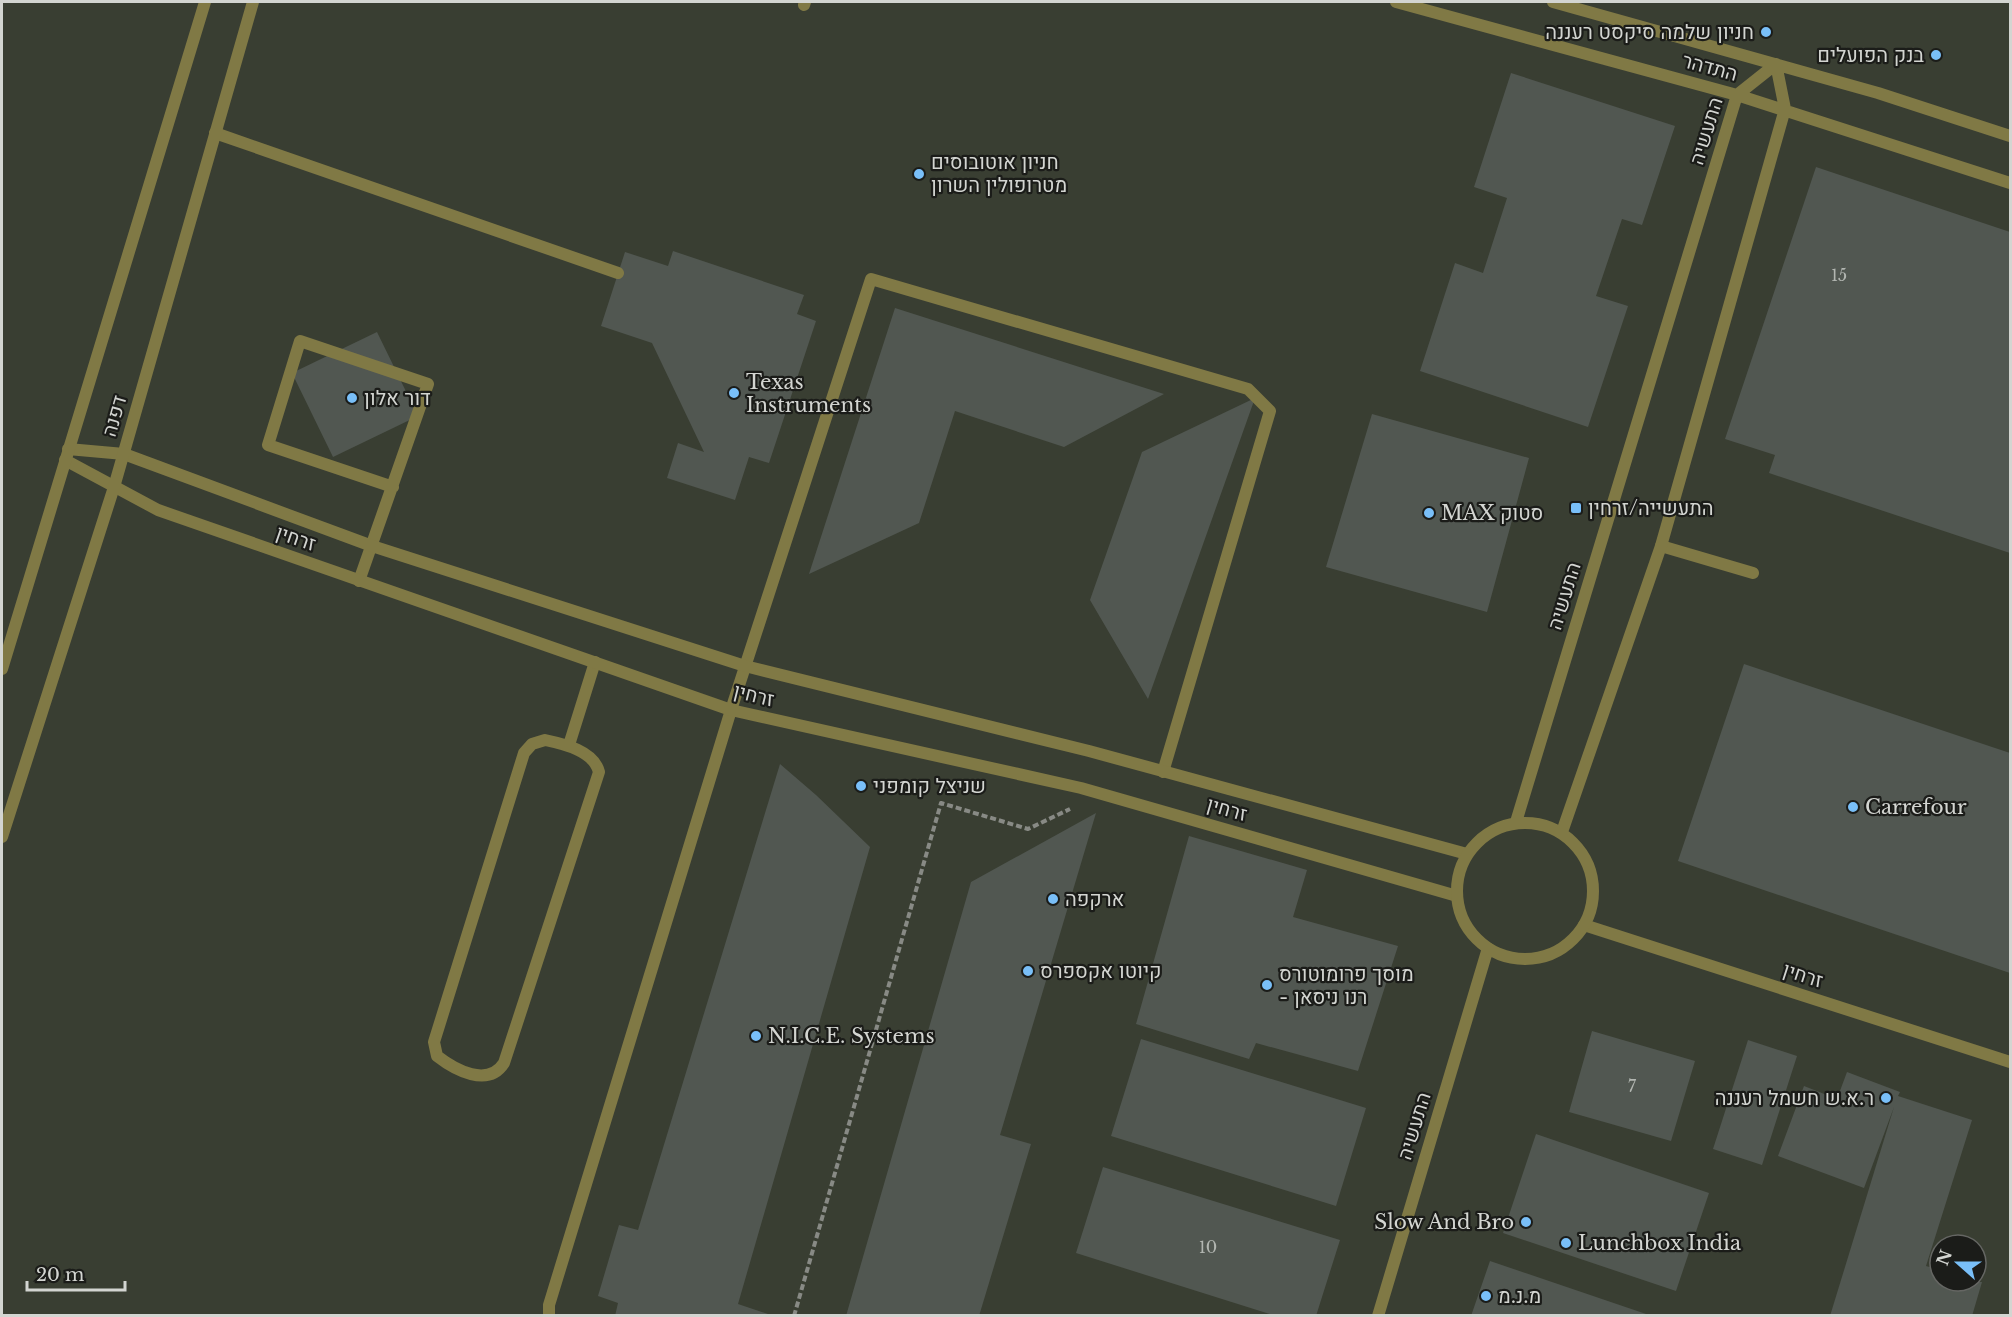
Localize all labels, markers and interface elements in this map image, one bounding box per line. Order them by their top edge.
place label: חניון שלמה סיקסט רעננה [1545,20,1754,44]
marker: חניון שלמה סיקסט רעננה [1759,25,1773,39]
place label: בנק הפועלים [1817,43,1924,67]
street label: התדהר [1680,48,1740,86]
marker: בנק הפועלים [1929,48,1943,62]
street label: התעשיה [1684,94,1728,168]
place label: חניון אוטובוסים מטרופולין השרון [931,150,1067,197]
marker: חניון אוטובוסים מטרופולין השרון [912,167,926,181]
house number: 15 [1831,265,1847,285]
place label: Texas Instruments [746,370,871,417]
place label: דור אלון [364,386,431,410]
marker: Texas Instruments [727,386,741,400]
marker: דור אלון [345,391,359,405]
street label: דפנה [97,393,131,439]
place label: התעשייה/זרחין [1588,496,1714,520]
place label: MAX סטוק [1441,501,1543,525]
marker: התעשייה/זרחין [1569,501,1583,515]
marker: MAX סטוק [1422,506,1436,520]
street label: זרחין [273,520,319,556]
street label: התעשיה [1542,559,1586,633]
street label: זרחין [731,678,777,712]
place label: שניצל קומפני [873,774,986,798]
marker: שניצל קומפני [854,779,868,793]
street label: זרחין [1204,792,1250,826]
place label: Carrefour [1865,795,1967,819]
marker: Carrefour [1846,800,1860,814]
place label: ארקפה [1065,887,1124,911]
marker: ארקפה [1046,892,1060,906]
street label: זרחין [1780,957,1826,993]
place label: קיוטו אקספרס [1040,959,1161,983]
place label: מוסך פרומוטורס - רנו ניסאן [1279,962,1414,1009]
marker: קיוטו אקספרס [1021,964,1035,978]
marker: מוסך פרומוטורס - רנו ניסאן [1260,978,1274,992]
place label: N.I.C.E. Systems [768,1024,935,1048]
marker: N.I.C.E. Systems [749,1029,763,1043]
house number: 7 [1628,1076,1637,1096]
place label: ר.א.ש חשמל רעננה [1715,1086,1874,1110]
street label: התעשיה [1392,1089,1436,1163]
marker: ר.א.ש חשמל רעננה [1879,1091,1893,1105]
place label: Slow And Bro [1374,1210,1514,1234]
marker: Slow And Bro [1519,1215,1533,1229]
place label: Lunchbox India [1578,1231,1742,1255]
north arrow [1928,1233,1988,1293]
marker: Lunchbox India [1559,1236,1573,1250]
house number: 10 [1199,1237,1217,1257]
text: N [1932,1247,1956,1268]
scale bar [27,1254,124,1292]
text: 20 m [36,1264,84,1286]
place label: מ.נ.מ [1498,1284,1541,1308]
marker: מ.נ.מ [1479,1289,1493,1303]

